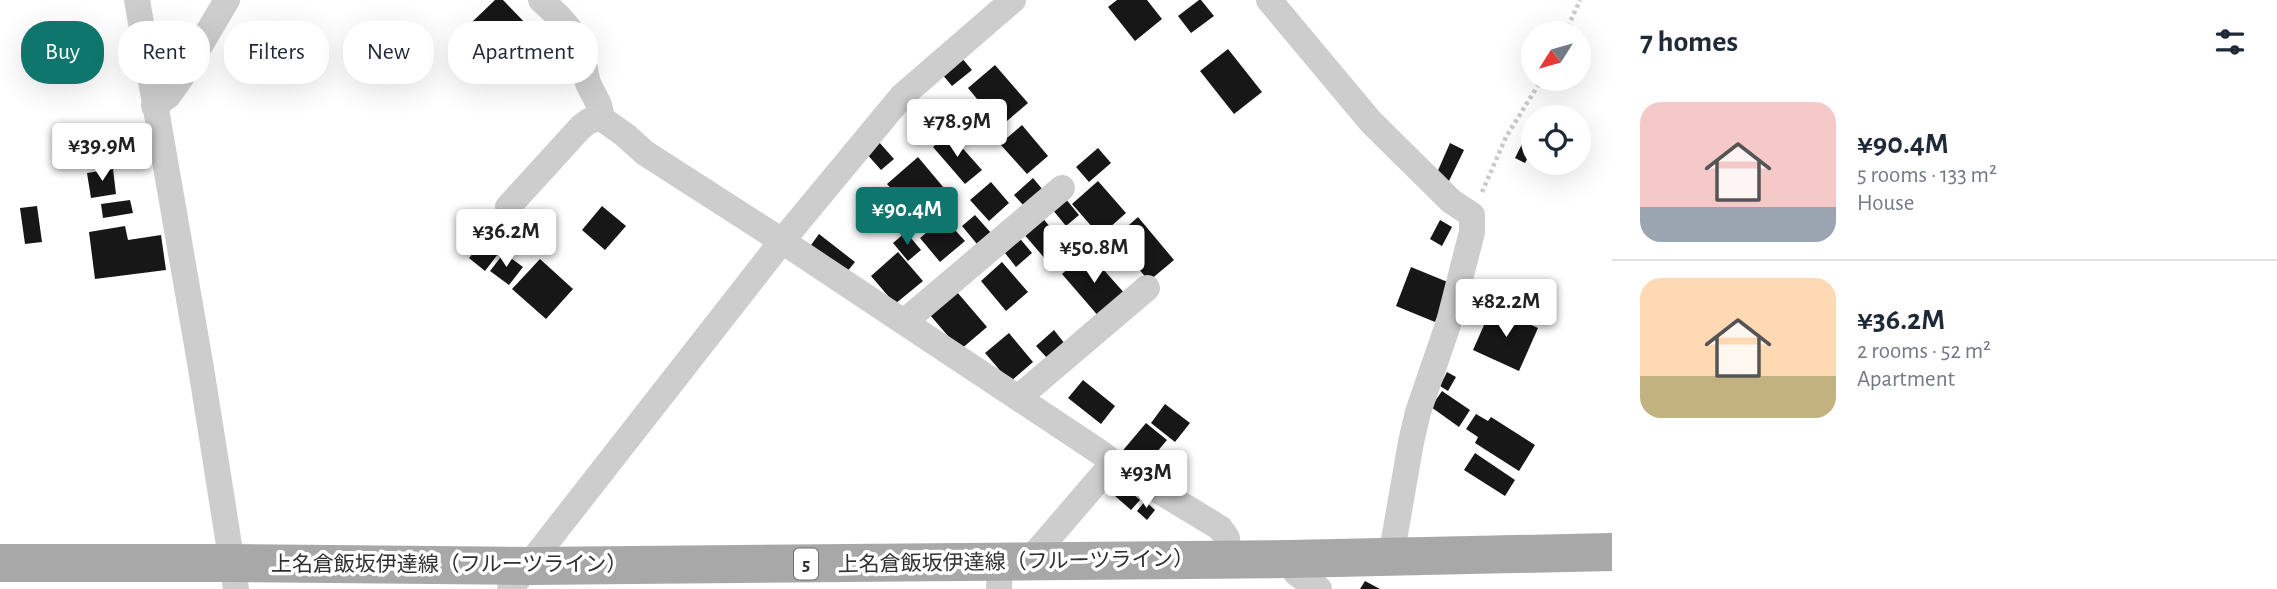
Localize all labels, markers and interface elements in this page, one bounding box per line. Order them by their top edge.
chip: Buy [21,21,104,84]
chip: Rent [118,21,210,84]
chip: Filters [224,21,329,84]
chip: New [343,21,434,84]
chip: Apartment [448,21,598,84]
north arrow [1521,21,1591,91]
map controls [1521,21,1591,175]
icon: filters [2211,23,2249,61]
text: 7 homes [1640,27,1738,57]
pin: ¥78.9M [900,100,1014,159]
button: locate [1521,105,1591,175]
text: ¥78.9M [923,110,991,133]
pin: ¥39.9M [45,124,159,183]
text: ¥90.4M [1857,129,1949,159]
icon: home [1696,130,1780,214]
text: ¥39.9M [68,134,136,157]
text: 5 rooms · 133 m² [1857,164,1997,187]
pin: ¥90.4M [850,188,964,247]
text: House [1857,192,1914,215]
text: ¥90.4M [872,198,942,221]
pin: ¥36.2M [449,210,563,269]
text: ¥36.2M [472,220,540,243]
pin: ¥50.8M [1037,226,1151,285]
text: ¥50.8M [1060,236,1128,259]
pin: ¥82.2M [1449,280,1563,339]
text: ¥82.2M [1472,290,1540,313]
text: ¥36.2M [1857,305,1945,335]
icon: home [1696,306,1780,390]
text: 2 rooms · 52 m² [1857,340,1991,363]
text: Apartment [1857,368,1955,391]
pin: ¥93M [1105,450,1187,510]
text: ¥93M [1120,461,1172,484]
street label: 上名倉飯坂伊達線（フルーツライン） [838,547,1194,576]
road number: 5 [794,548,818,580]
street label: 上名倉飯坂伊達線（フルーツライン） [271,553,627,575]

